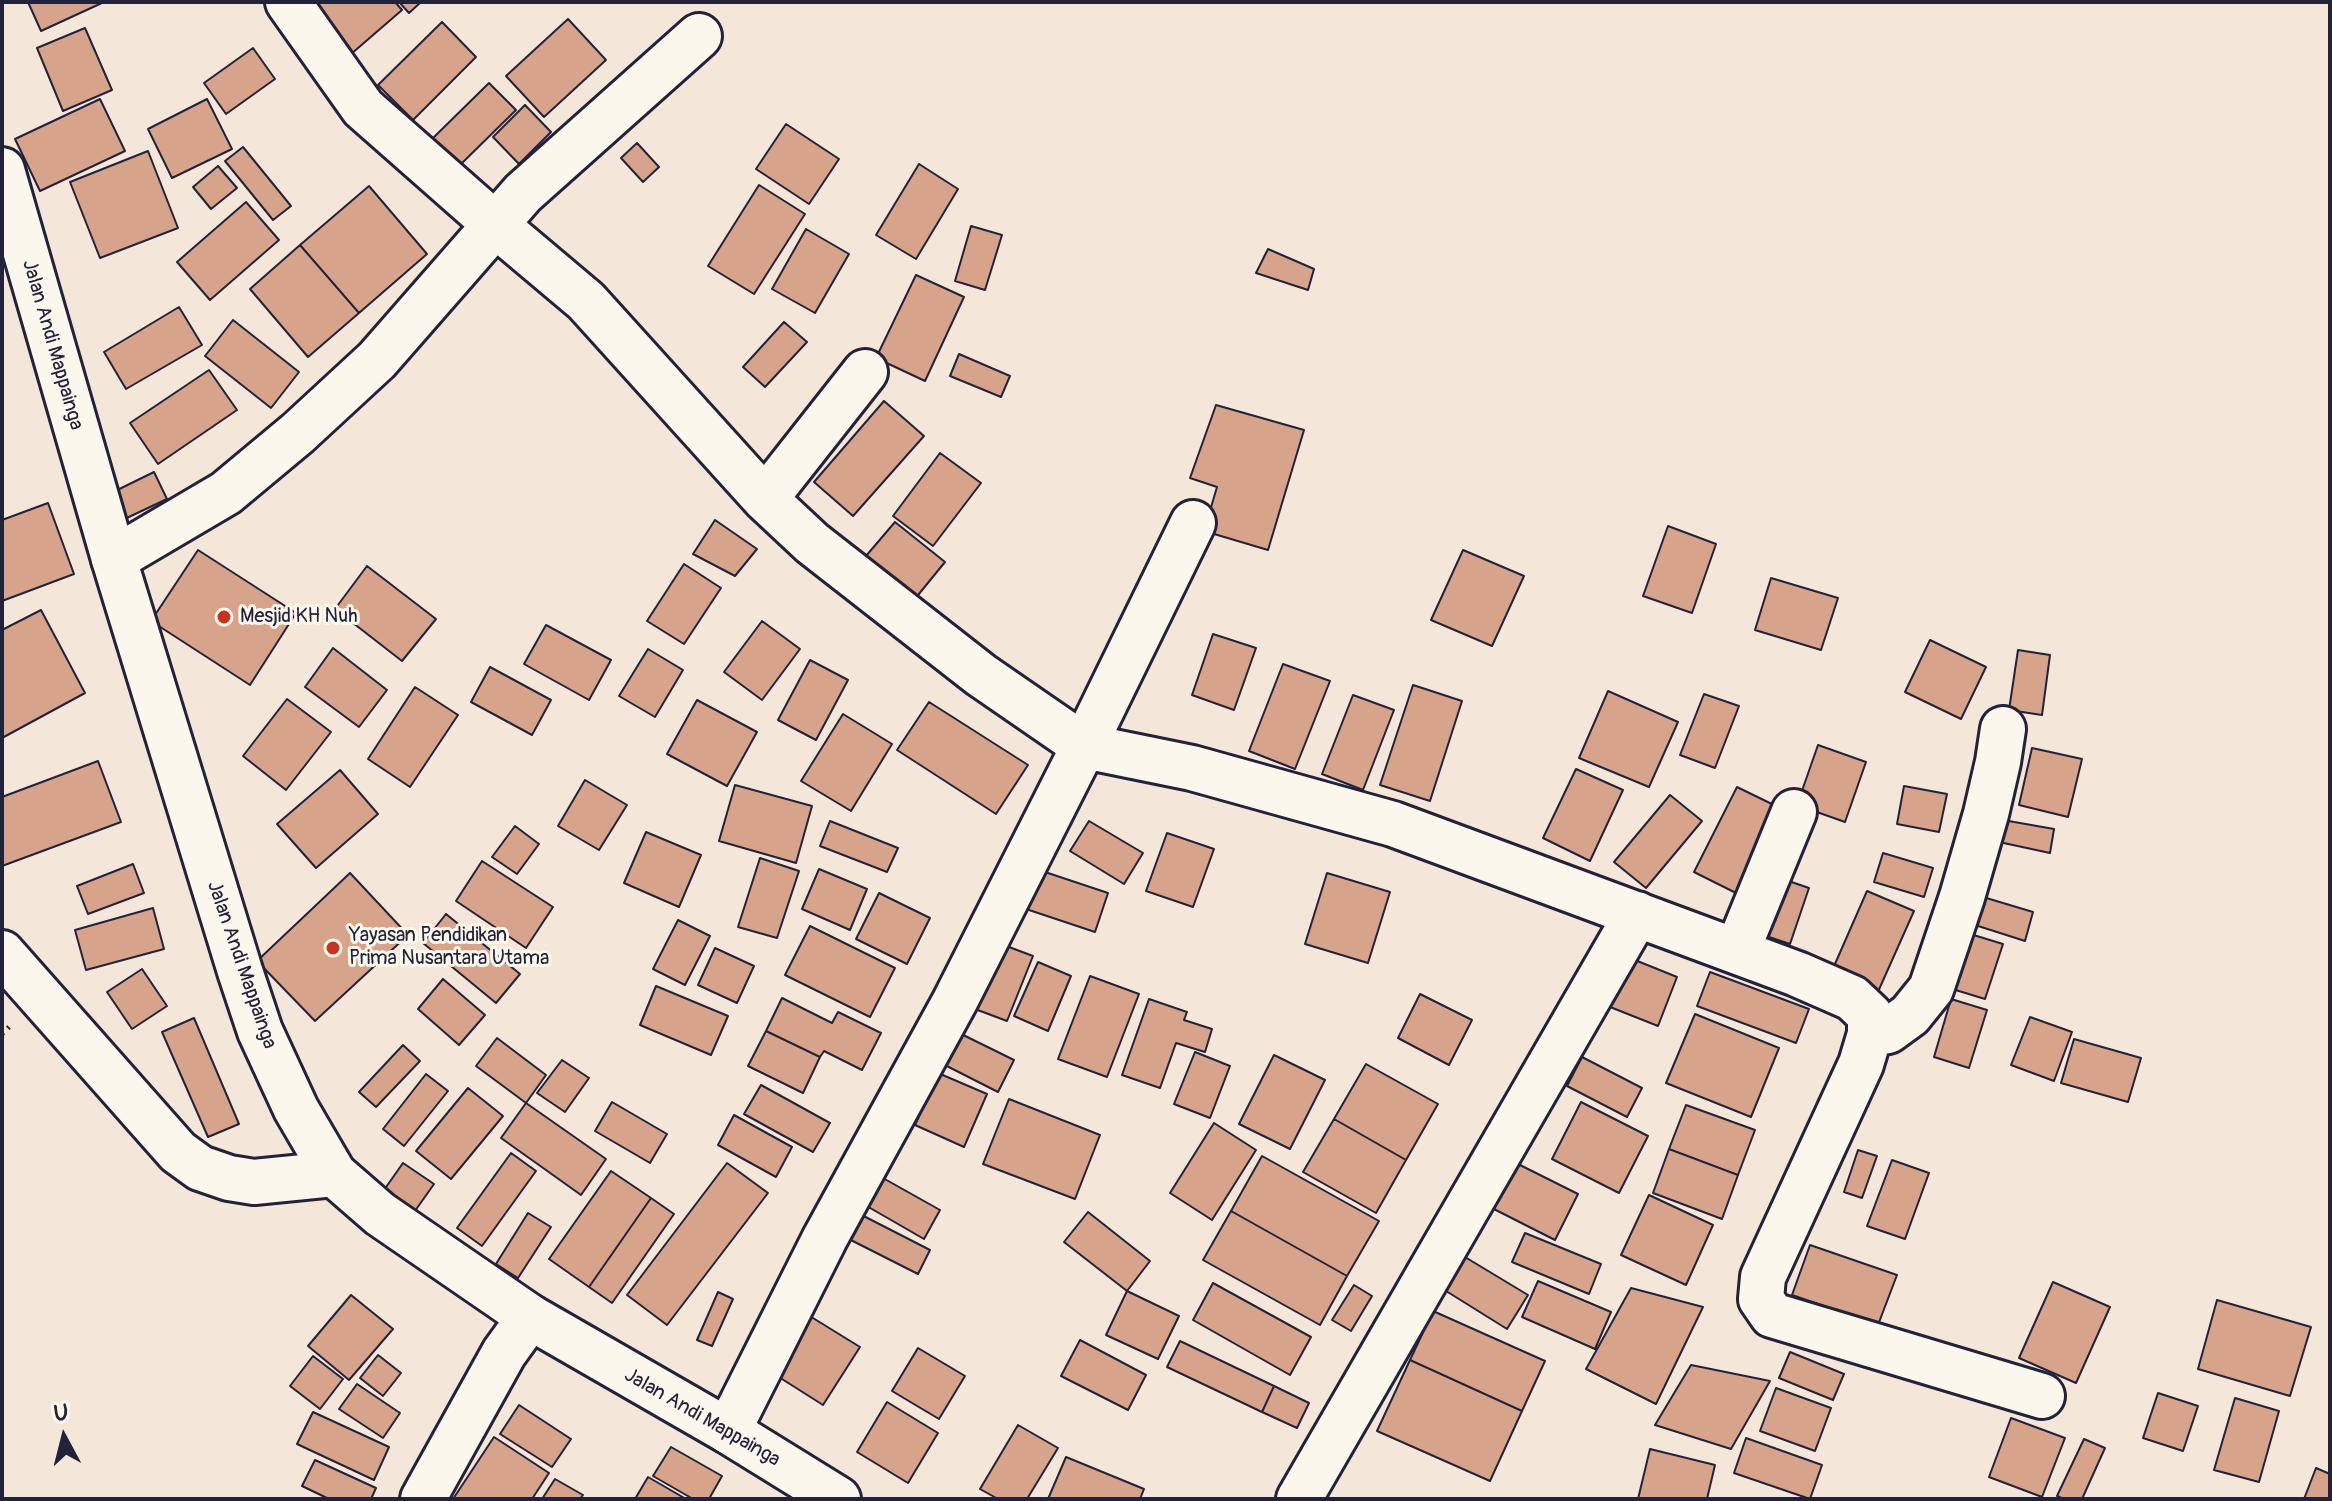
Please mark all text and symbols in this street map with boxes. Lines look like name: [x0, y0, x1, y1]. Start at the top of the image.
street label: Jalan Andi Mappainga: [16, 257, 88, 433]
place label: Mesjid KH Nuh: [240, 605, 358, 629]
marker: Mesjid KH Nuh: [215, 608, 233, 626]
street label: Jalan Andi Mappainga: [201, 878, 281, 1052]
place label: Yayasan Pendidikan Prima Nusantara Utama: [349, 924, 549, 971]
marker: Yayasan Pendidikan Prima Nusantara Utama: [324, 939, 342, 957]
street label: Jalan Andi Mappainga: [620, 1364, 784, 1472]
north arrow: [24, 1397, 104, 1477]
text: U: [52, 1398, 70, 1428]

